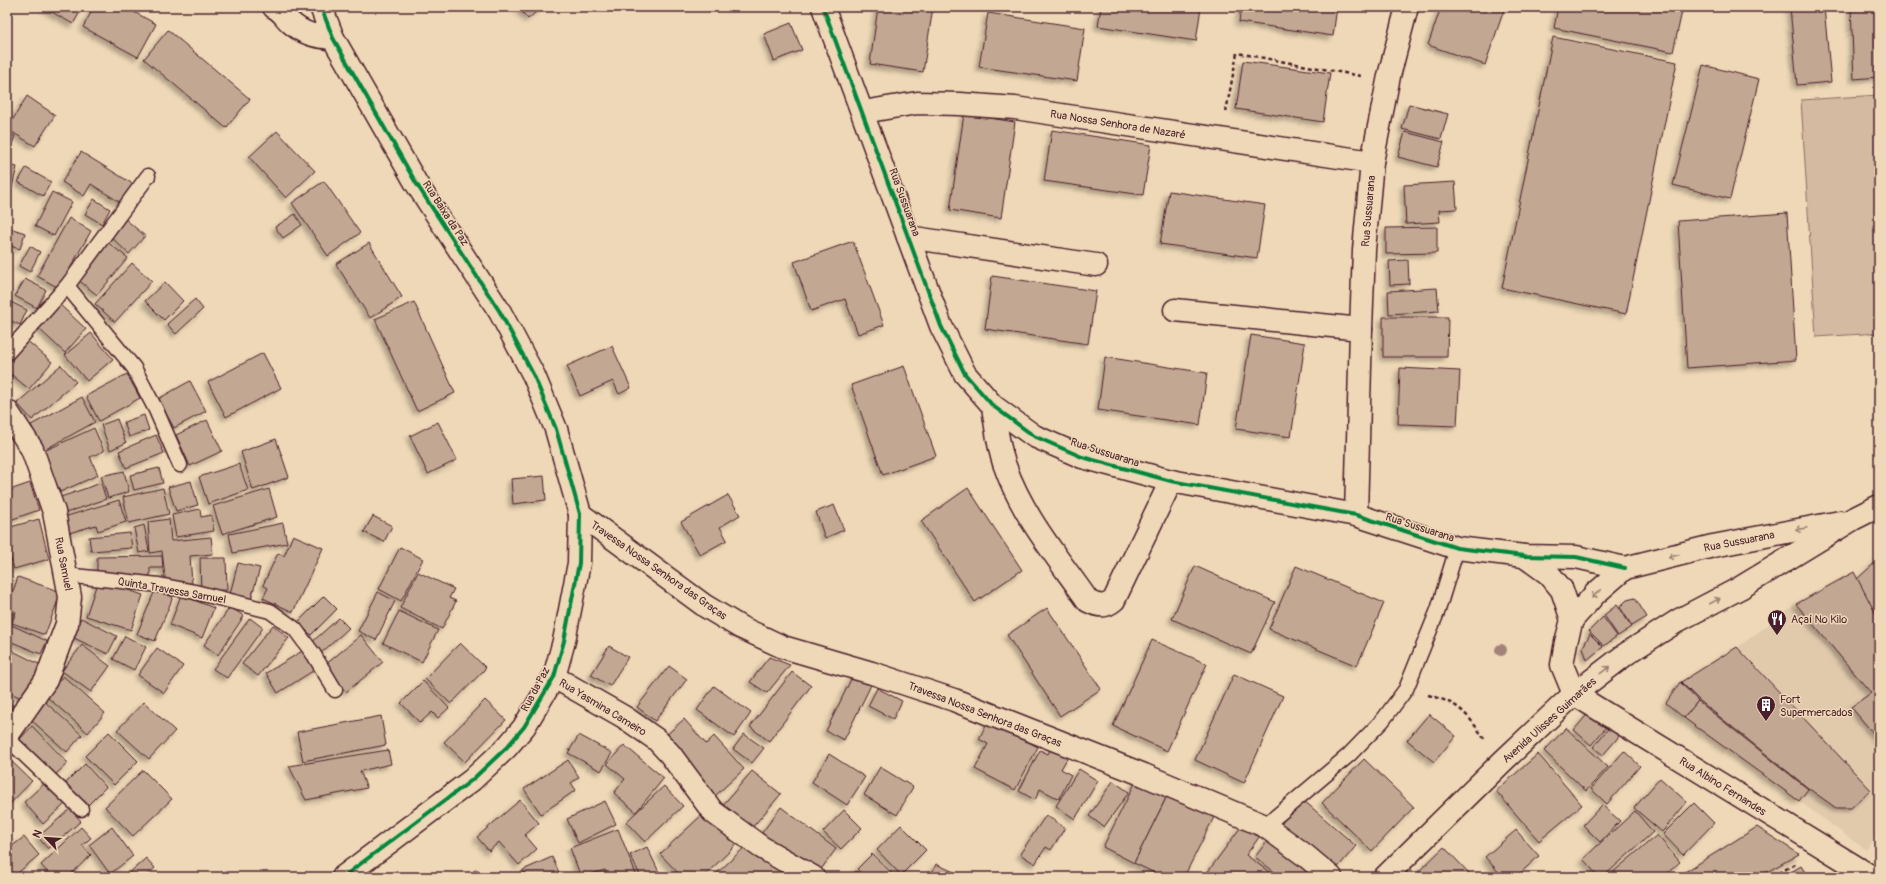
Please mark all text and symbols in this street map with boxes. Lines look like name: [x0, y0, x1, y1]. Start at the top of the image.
street label: Rua Nossa Senhora de Nazaré: [1049, 107, 1187, 142]
street label: Rua Sussuarana: [886, 166, 923, 238]
street label: Rua Sussuarana: [1359, 175, 1378, 247]
street label: Rua Baixa da Paz: [420, 178, 472, 249]
street label: Rua Sussuarana: [1069, 435, 1141, 470]
street label: Rua Sussuarana: [1384, 510, 1456, 545]
street label: Travessa Nossa Senhora das Graças: [588, 518, 729, 623]
one-way arrow: [1795, 525, 1808, 533]
street label: Rua Sussuarana: [1703, 528, 1776, 555]
street label: Rua Samuel: [52, 536, 75, 592]
one-way arrow: [1668, 552, 1681, 560]
street label: Quinta Travessa Samuel: [117, 575, 227, 606]
one-way arrow: [1591, 589, 1601, 599]
one-way arrow: [1709, 597, 1721, 604]
restaurant icon: Açaí No Kilo: [1766, 608, 1788, 636]
place label: Açaí No Kilo: [1791, 613, 1847, 626]
street label: Rua da Paz: [518, 664, 553, 714]
one-way arrow: [1600, 666, 1611, 675]
street label: Avenida Ulisses Guimarães: [1500, 675, 1599, 766]
street label: Rua Yasmina Cameiro: [557, 676, 649, 739]
street label: Travessa Nossa Senhora das Graças: [906, 679, 1064, 750]
place label: Fort Supermercados: [1780, 693, 1852, 719]
building icon: Fort Supermercados: [1755, 694, 1777, 722]
street label: Rua Albino Fernandes: [1677, 754, 1769, 818]
north arrow: [26, 818, 66, 858]
text: N: [30, 827, 45, 840]

